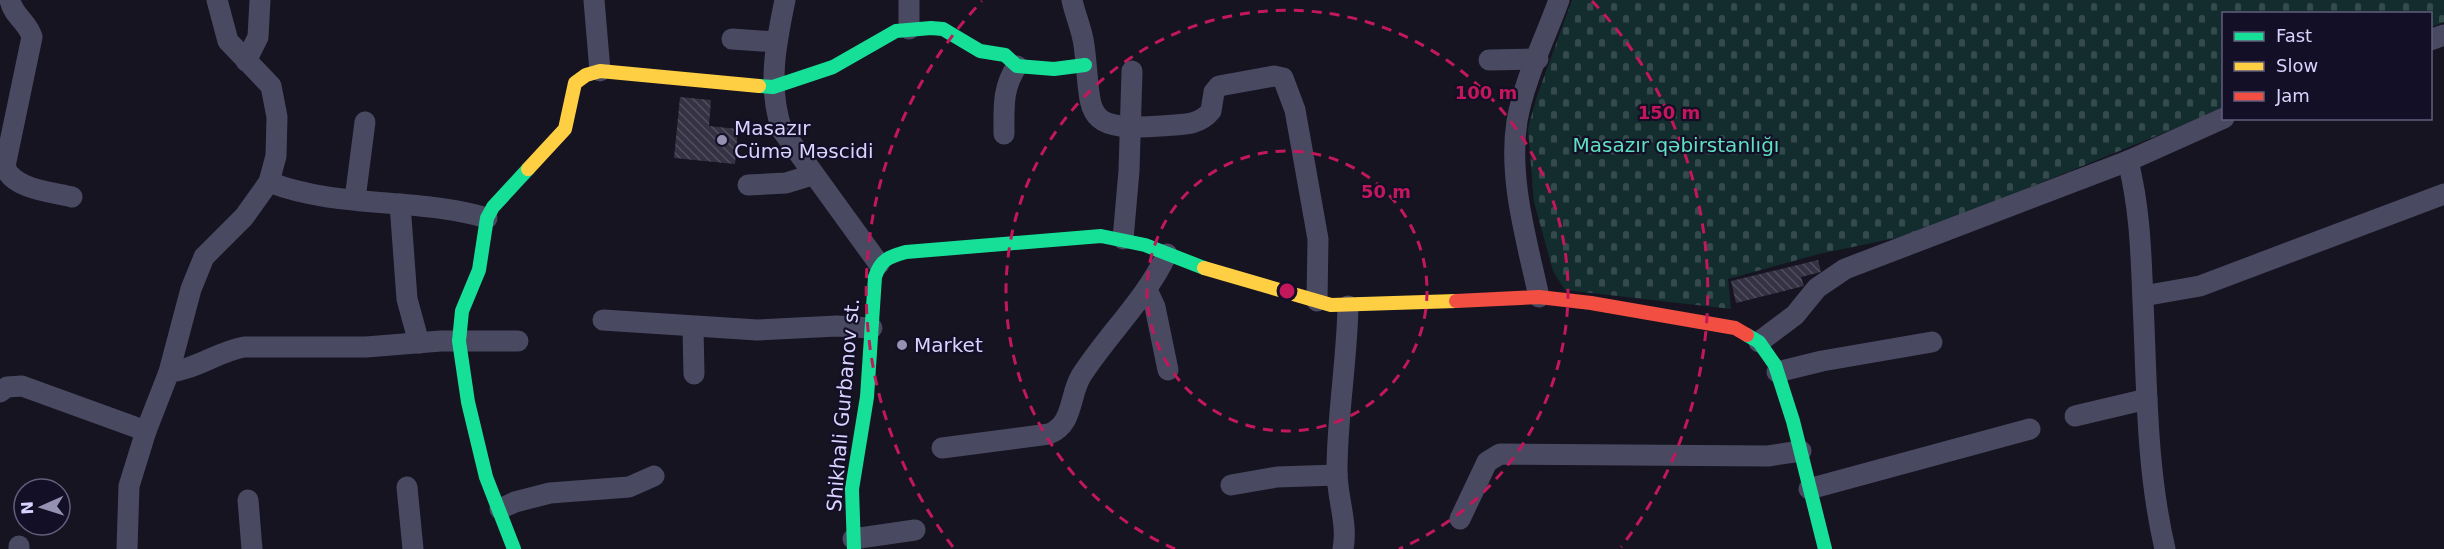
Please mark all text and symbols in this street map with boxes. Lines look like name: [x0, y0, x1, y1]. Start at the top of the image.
legend: [2222, 12, 2432, 120]
text: Fast: [2276, 25, 2312, 46]
text: Slow: [2276, 55, 2318, 76]
text: 100 m: [1455, 82, 1517, 103]
text: Jam: [2275, 85, 2310, 106]
text: 150 m: [1638, 102, 1700, 123]
place label: Masazır Cümə Məscidi: [734, 116, 874, 163]
marker: Masazır Cümə Məscidi: [715, 133, 729, 147]
park label: Masazır qəbirstanlığı: [1573, 133, 1779, 157]
text: 50 m: [1361, 181, 1411, 202]
centre of rings: [1277, 281, 1297, 301]
street label: Shikhali Gurbanov st.: [822, 297, 864, 513]
place label: Market: [914, 333, 983, 357]
marker: Market: [895, 338, 909, 352]
north arrow: [12, 477, 72, 537]
text: N: [18, 501, 37, 515]

